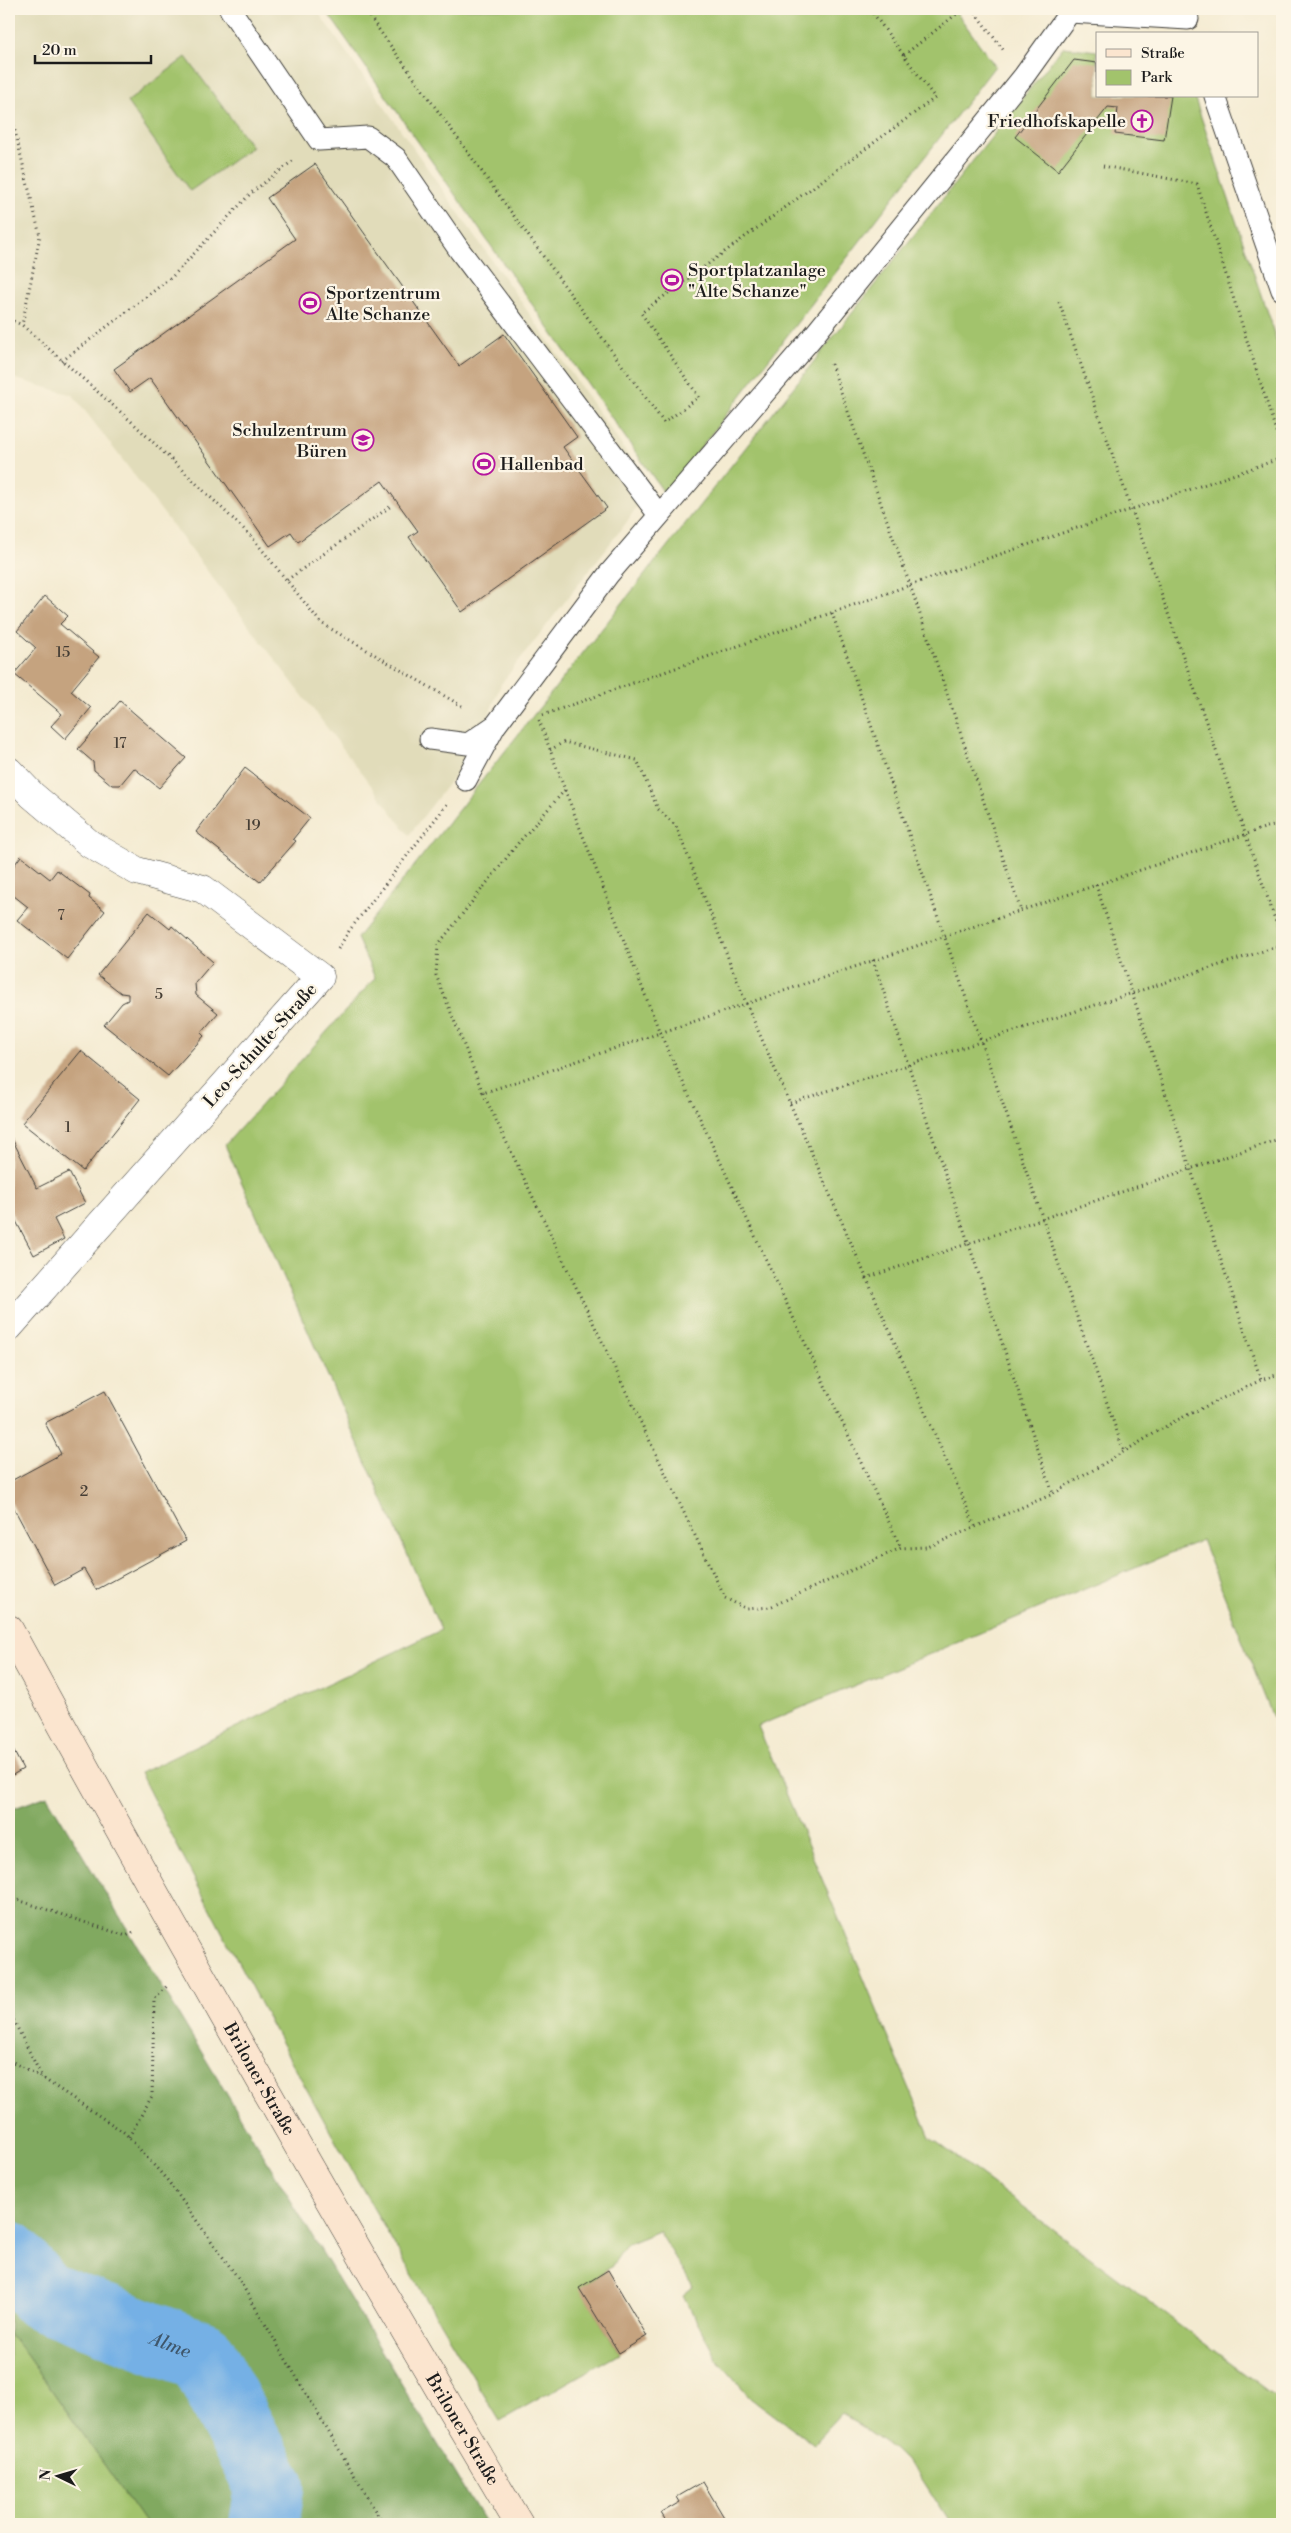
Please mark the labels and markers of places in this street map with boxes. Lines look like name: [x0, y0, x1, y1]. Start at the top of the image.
church icon: Friedhofskapelle: [1130, 109, 1154, 133]
place label: Friedhofskapelle: [988, 110, 1126, 133]
place label: Sportplatzanlage "Alte Schanze": [688, 259, 826, 303]
sports icon: Sportplatzanlage "Alte Schanze": [660, 268, 684, 292]
place label: Sportzentrum Alte Schanze: [325, 282, 441, 326]
sports icon: Sportzentrum Alte Schanze: [298, 291, 322, 315]
place label: Schulzentrum Büren: [232, 419, 347, 463]
school or university icon: Schulzentrum Büren: [351, 428, 375, 452]
sports icon: Hallenbad: [472, 452, 496, 476]
place label: Hallenbad: [500, 453, 584, 476]

